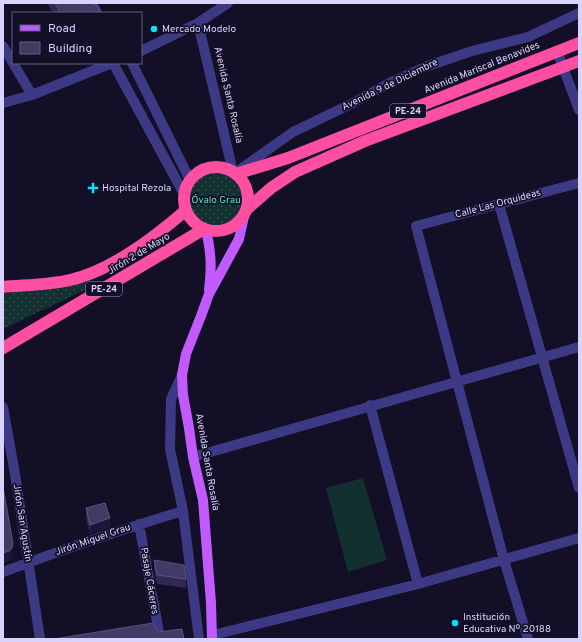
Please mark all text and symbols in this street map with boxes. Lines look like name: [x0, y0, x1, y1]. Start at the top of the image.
legend: [12, 12, 142, 64]
text: Road: [48, 21, 76, 37]
place label: Mercado Modelo: [162, 23, 236, 36]
marker: Mercado Modelo: [149, 24, 159, 34]
street label: Avenida Mariscal Benavides: [422, 39, 542, 97]
text: Building: [48, 41, 92, 57]
street label: Avenida Santa Rosalía: [211, 46, 245, 144]
street label: Avenida 9 de Diciembre: [340, 56, 440, 114]
road number: PE-24: [390, 104, 426, 118]
marker: Hospital Rezola: [87, 182, 99, 194]
place label: Hospital Rezola: [102, 182, 171, 195]
street label: Calle Las Orquideas: [454, 186, 543, 222]
park label: Óvalo Grau: [191, 194, 241, 207]
street label: Jirón 2 de Mayo: [105, 230, 173, 278]
road number: PE-24: [86, 282, 122, 296]
street label: Avenida Santa Rosalía: [192, 412, 222, 512]
street label: Jirón San Agustín: [9, 483, 35, 563]
street label: Jirón Miguel Grau: [54, 521, 132, 559]
street label: Pasaje Cáceres: [137, 547, 161, 616]
place label: Institución Educativa Nº 20188: [463, 611, 551, 636]
marker: Institución Educativa Nº 20188: [450, 618, 460, 628]

